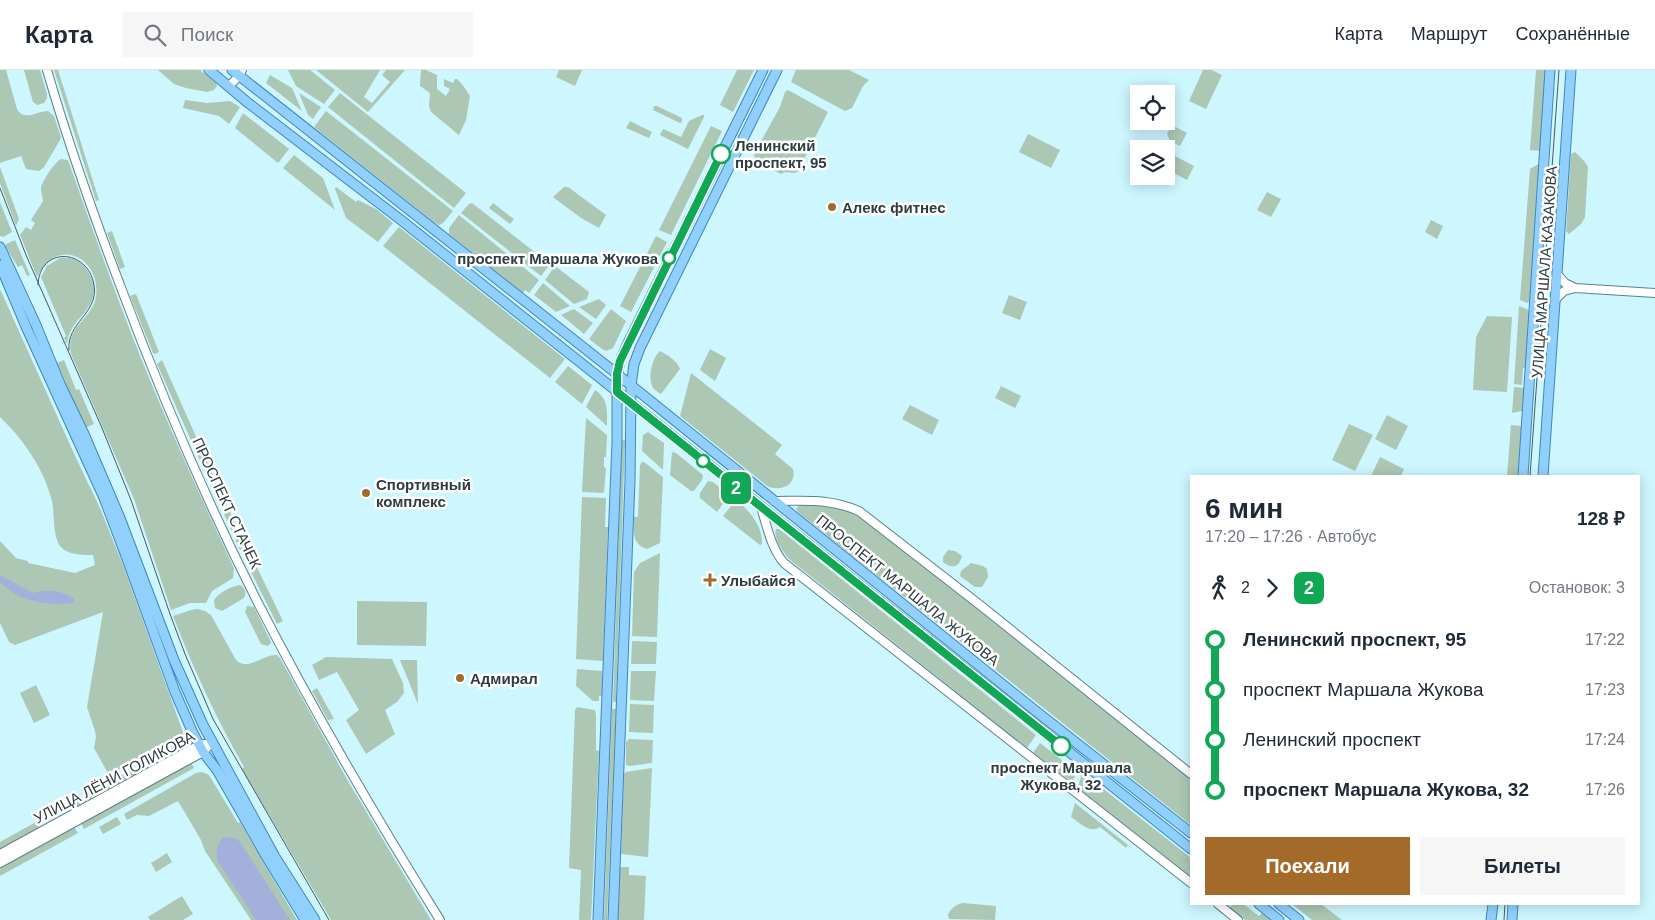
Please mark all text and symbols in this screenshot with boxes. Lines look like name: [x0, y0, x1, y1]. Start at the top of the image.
search box: [123, 12, 473, 57]
text: Карта: [25, 21, 93, 48]
icon: search: [141, 21, 169, 49]
text: Поиск: [181, 24, 233, 45]
text: Карта: [1335, 24, 1383, 44]
text: Маршрут: [1411, 24, 1487, 44]
text: Сохранённые: [1515, 24, 1630, 44]
map controls: [1130, 85, 1175, 185]
button: locate: [1130, 85, 1175, 130]
place label: Ленинский проспект, 95: [735, 137, 827, 171]
button: layers: [1130, 140, 1175, 185]
marker: Ленинский проспект, 95: [711, 144, 731, 164]
street label: УЛИЦА МАРШАЛА КАЗАКОВА: [1528, 165, 1560, 379]
place label: Алекс фитнес: [842, 199, 946, 216]
marker: Алекс фитнес: [826, 201, 838, 213]
place label: проспект Маршала Жукова: [457, 250, 659, 267]
marker: проспект Маршала Жукова: [662, 251, 676, 265]
street label: ПРОСПЕКТ СТАЧЕК: [189, 435, 265, 571]
unlabelled marker: [696, 454, 710, 468]
line badge: 2: [720, 472, 752, 504]
place label: Спортивный комплекс: [376, 476, 471, 510]
text: 2: [731, 478, 741, 498]
marker: Спортивный комплекс: [360, 487, 372, 499]
text: 6 мин: [1205, 493, 1283, 524]
text: 128 ₽: [1577, 508, 1625, 529]
street label: ПРОСПЕКТ МАРШАЛА ЖУКОВА: [813, 511, 1003, 669]
text: 17:20 – 17:26 · Автобус: [1205, 528, 1377, 545]
place label: Улыбайся: [721, 572, 796, 589]
marker: Улыбайся: [703, 573, 717, 587]
icon: walk: [1205, 574, 1233, 602]
icon: forward: [1258, 574, 1286, 602]
text: 2: [1304, 578, 1314, 598]
text: 2: [1241, 579, 1250, 596]
text: Остановок: 3: [1529, 579, 1625, 596]
text: Ленинский проспект, 95: [1243, 629, 1466, 650]
text: 17:22: [1585, 631, 1625, 648]
place label: Адмирал: [470, 670, 538, 687]
marker: Адмирал: [454, 672, 466, 684]
text: проспект Маршала Жукова: [1243, 679, 1484, 700]
text: 17:23: [1585, 681, 1625, 698]
street label: УЛИЦА ЛЁНИ ГОЛИКОВА: [31, 727, 197, 827]
text: Ленинский проспект: [1243, 729, 1421, 750]
text: 17:24: [1585, 731, 1625, 748]
marker: проспект Маршала Жукова, 32: [1051, 736, 1071, 756]
place label: проспект Маршала Жукова, 32: [991, 759, 1132, 793]
text: проспект Маршала Жукова, 32: [1243, 779, 1529, 800]
text: 17:26: [1585, 781, 1625, 798]
button: Поехали: [1205, 837, 1410, 895]
button: Билеты: [1420, 837, 1625, 895]

